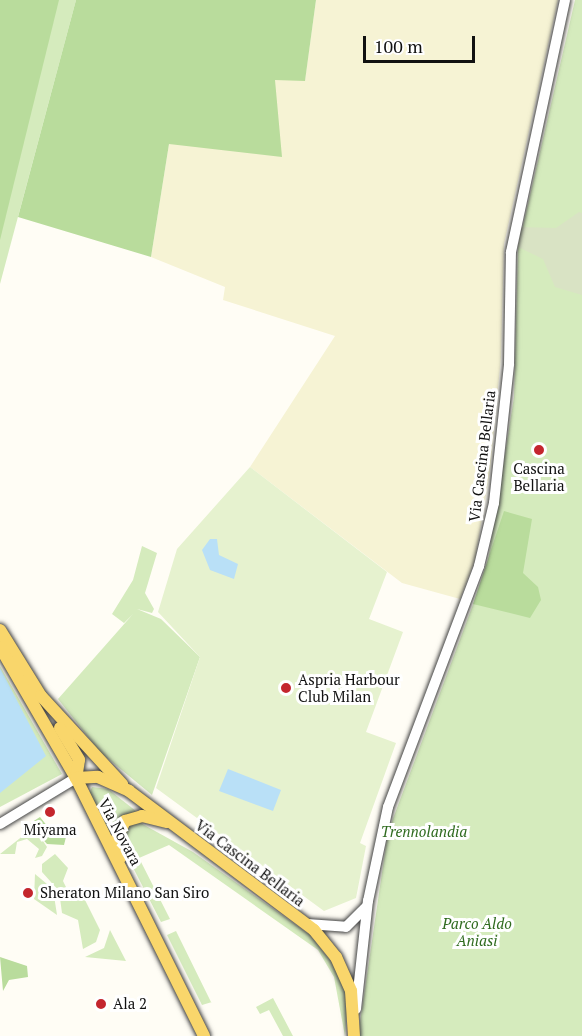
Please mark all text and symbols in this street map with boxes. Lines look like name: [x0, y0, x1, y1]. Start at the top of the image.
scale bar: [366, 24, 478, 62]
text: 100 m: [374, 34, 423, 58]
street label: Via Cascina Bellaria: [465, 389, 499, 523]
marker: Cascina Bellaria: [532, 443, 546, 457]
place label: Cascina Bellaria: [513, 459, 565, 494]
place label: Aspria Harbour Club Milan: [298, 670, 400, 705]
marker: Aspria Harbour Club Milan: [279, 681, 293, 695]
street label: Via Novara: [95, 795, 145, 869]
marker: Miyama: [43, 805, 57, 819]
street label: Via Cascina Bellaria: [192, 816, 308, 910]
place label: Miyama: [23, 821, 77, 839]
park label: Trennolandia: [381, 823, 467, 841]
place label: Sheraton Milano San Siro: [40, 884, 209, 902]
marker: Sheraton Milano San Siro: [21, 886, 35, 900]
park label: Parco Aldo Aniasi: [442, 914, 512, 949]
place label: Ala 2: [113, 995, 147, 1013]
marker: Ala 2: [94, 997, 108, 1011]

